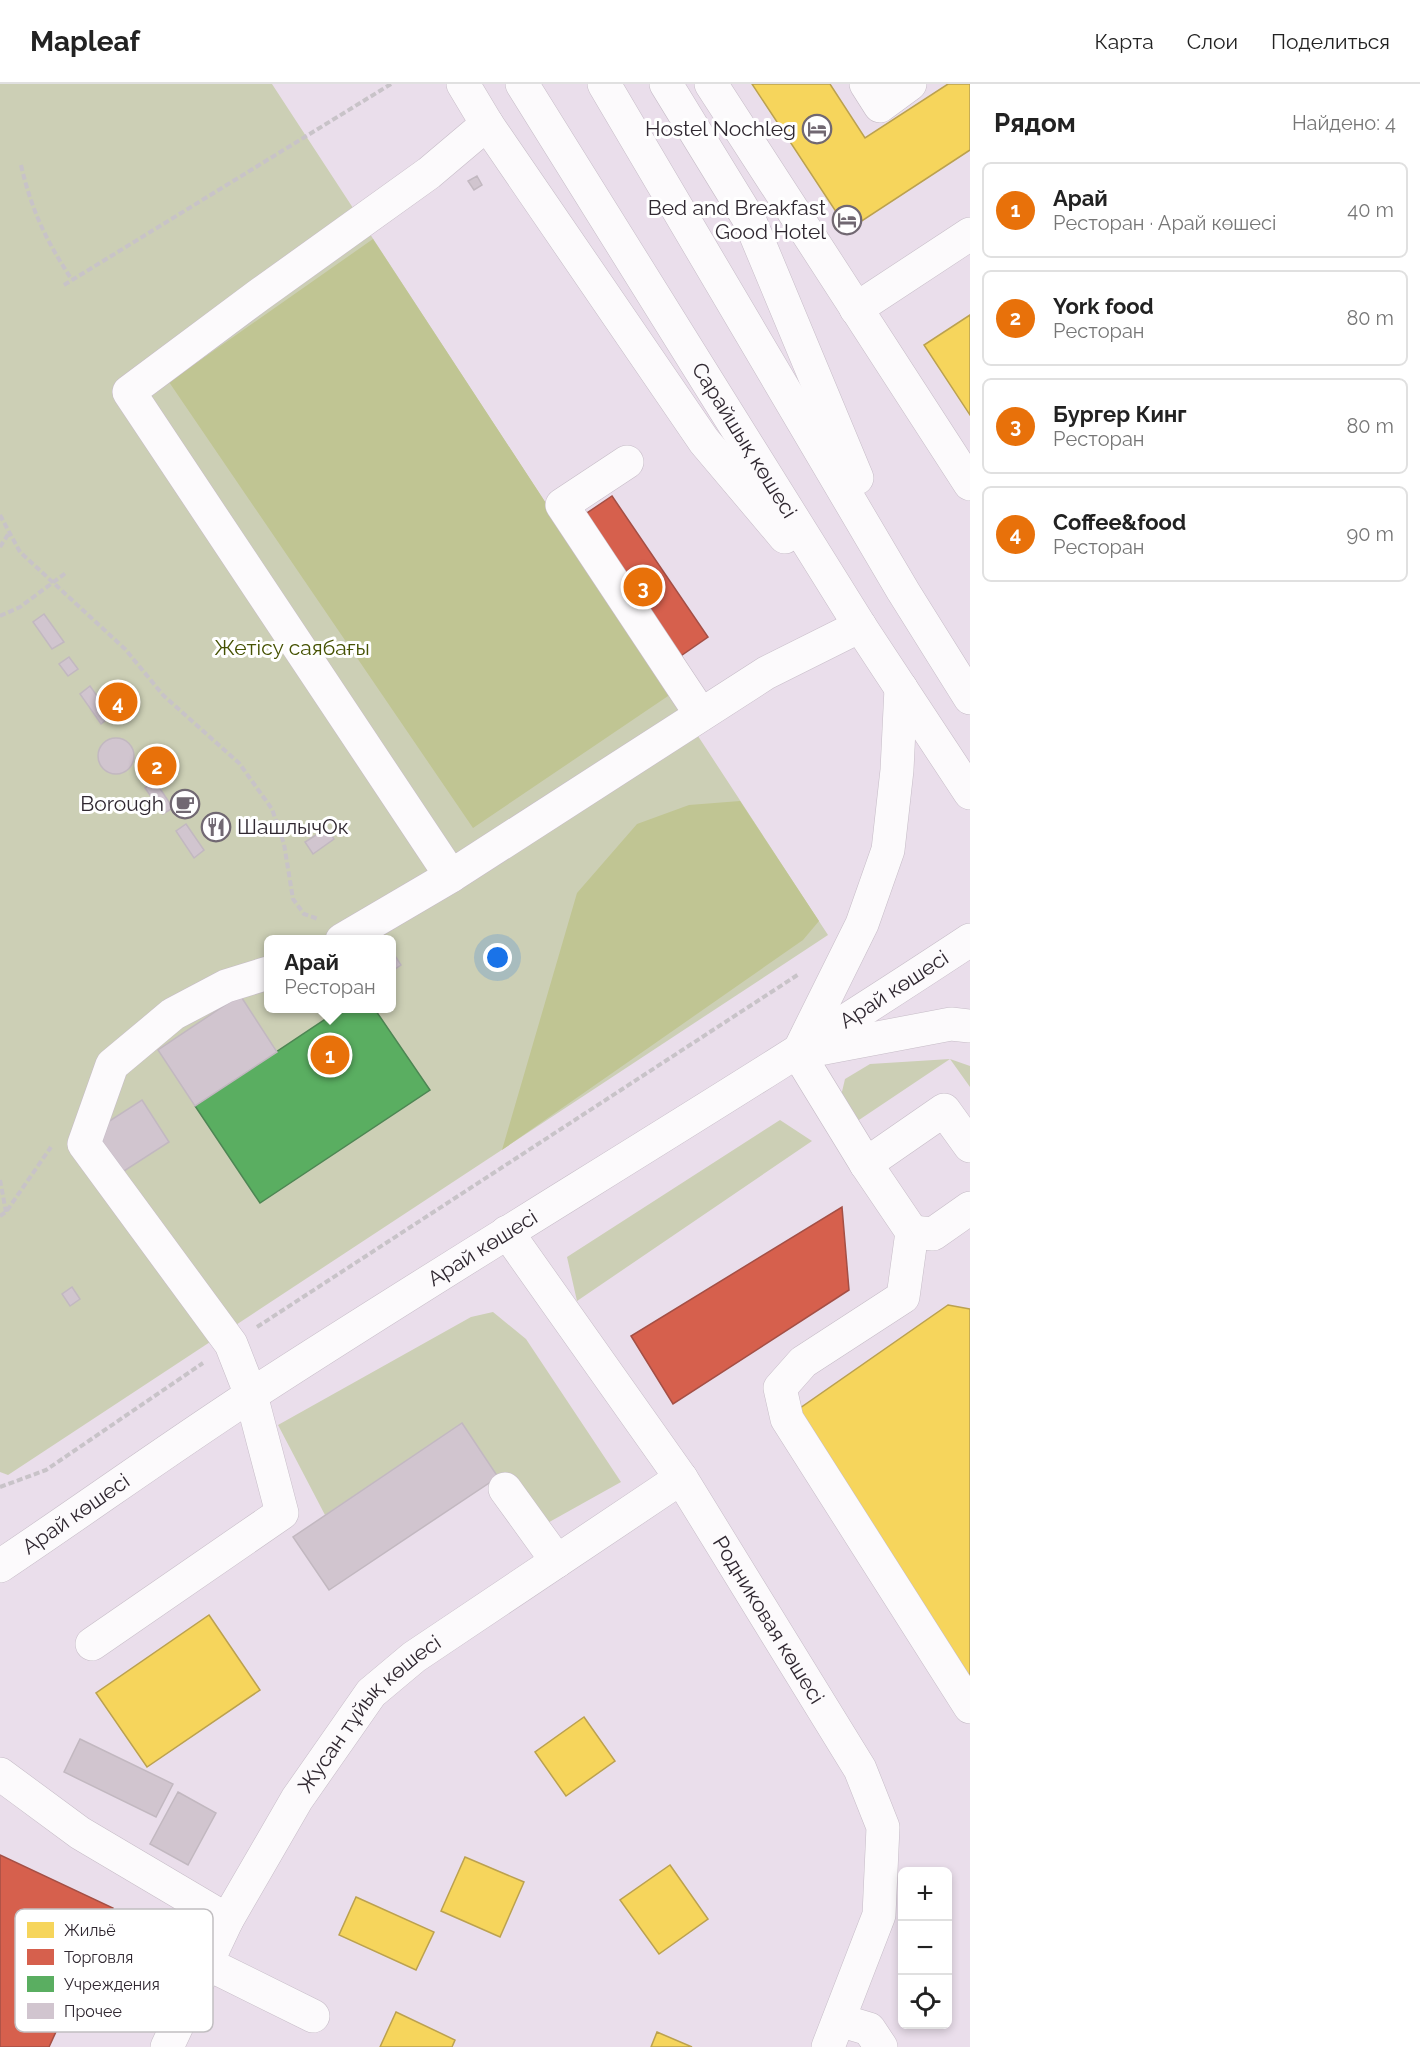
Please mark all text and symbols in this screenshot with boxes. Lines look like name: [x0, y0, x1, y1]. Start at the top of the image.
text: Mapleaf: [30, 25, 140, 58]
text: Карта: [1095, 29, 1154, 54]
text: Слои: [1187, 29, 1238, 54]
text: Поделиться: [1271, 29, 1390, 54]
text: Рядом: [994, 108, 1076, 138]
text: Найдено: 4: [1292, 111, 1396, 135]
hotel icon: Hostel Nochleg: [801, 113, 833, 145]
place label: Hostel Nochleg: [645, 116, 796, 141]
text: Арай: [1053, 185, 1108, 211]
place label: Bed and Breakfast Good Hotel: [648, 195, 826, 244]
text: 1: [1011, 198, 1020, 222]
text: 40 m: [1347, 198, 1394, 222]
hotel icon: Bed and Breakfast Good Hotel: [831, 204, 863, 236]
text: Ресторан · Арай көшесі: [1053, 211, 1276, 235]
text: York food: [1053, 293, 1154, 319]
text: 2: [1010, 306, 1021, 330]
text: 80 m: [1346, 306, 1394, 330]
text: Ресторан: [1053, 319, 1145, 343]
street label: Сарайшық көшесі: [687, 358, 802, 522]
text: Бургер Кинг: [1053, 401, 1187, 427]
text: 3: [1010, 414, 1021, 438]
text: 80 m: [1346, 414, 1394, 438]
text: Ресторан: [1053, 427, 1145, 451]
text: Coffee&food: [1053, 509, 1186, 535]
text: 4: [1010, 522, 1021, 546]
text: 90 m: [1347, 522, 1394, 546]
text: Ресторан: [1053, 535, 1145, 559]
pin: 3: [624, 564, 662, 610]
park label: Жетісу саябағы: [214, 635, 370, 660]
pin: 4: [98, 680, 138, 724]
pin: 2: [138, 744, 176, 788]
cafe icon: Borough: [169, 788, 201, 820]
place label: Borough: [80, 791, 164, 816]
restaurant icon: ШашлычОк: [200, 811, 232, 843]
place label: ШашлычОк: [237, 814, 349, 839]
popup: [264, 935, 396, 1013]
your location: [483, 943, 512, 972]
street label: Арай көшесі: [835, 945, 953, 1033]
text: Арай: [284, 949, 339, 975]
text: Ресторан: [284, 975, 376, 999]
pin: 1: [310, 1032, 350, 1078]
street label: Арай көшесі: [423, 1204, 542, 1291]
street label: Арай көшесі: [17, 1468, 134, 1559]
street label: Родниковая көшесі: [708, 1531, 830, 1708]
street label: Жусан тұйық көшесі: [292, 1630, 445, 1797]
map controls: [898, 1867, 952, 2029]
button: +: [898, 1867, 952, 1921]
legend: [15, 1909, 213, 2032]
text: Жильё: [64, 1921, 116, 1940]
button: −: [898, 1921, 952, 1975]
text: Торговля: [64, 1948, 133, 1967]
text: Учреждения: [64, 1975, 160, 1994]
button: locate: [898, 1975, 952, 2029]
text: Прочее: [64, 2002, 122, 2021]

